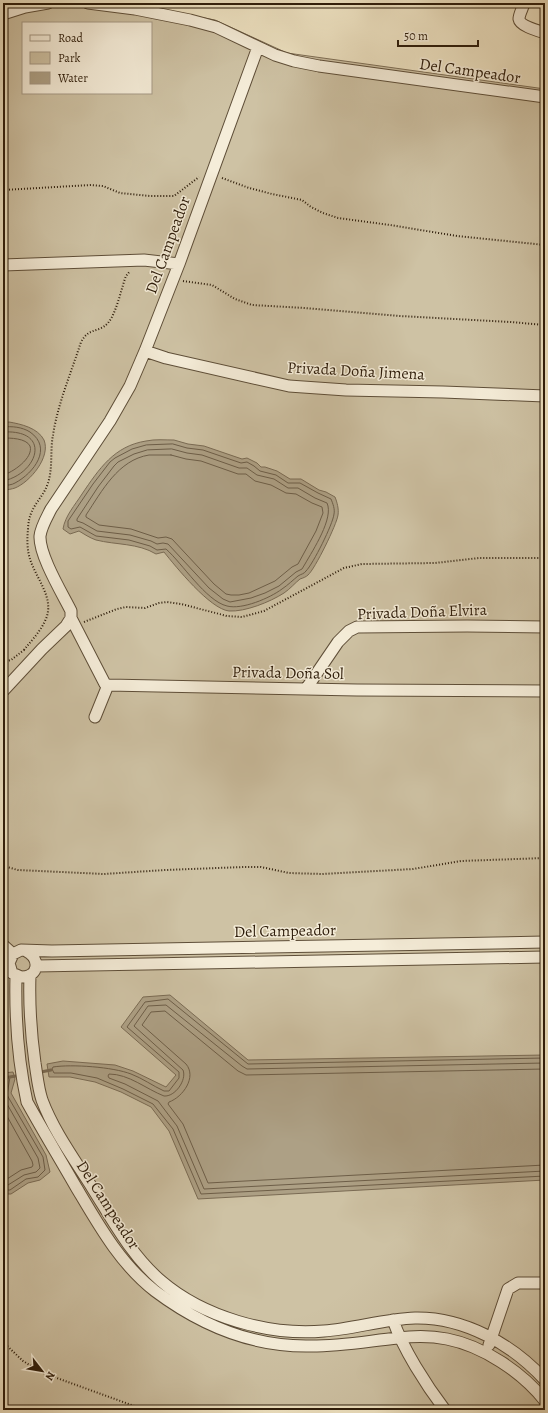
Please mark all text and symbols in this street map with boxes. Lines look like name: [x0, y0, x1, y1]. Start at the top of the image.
legend: [22, 22, 152, 94]
scale bar: [398, 22, 478, 48]
text: 50 m: [404, 28, 428, 44]
text: Road: [58, 30, 84, 46]
text: Park: [58, 50, 81, 66]
street label: Del Campeador: [418, 53, 522, 89]
text: Water: [57, 70, 88, 86]
street label: Del Campeador: [140, 193, 196, 297]
street label: Privada Doña Jimena: [287, 356, 426, 386]
street label: Privada Doña Elvira: [357, 599, 488, 625]
street label: Privada Doña Sol: [232, 661, 344, 685]
street label: Del Campeador: [234, 919, 336, 943]
street label: Del Campeador: [71, 1156, 145, 1254]
north arrow: [22, 1351, 62, 1391]
text: N: [42, 1369, 59, 1383]

